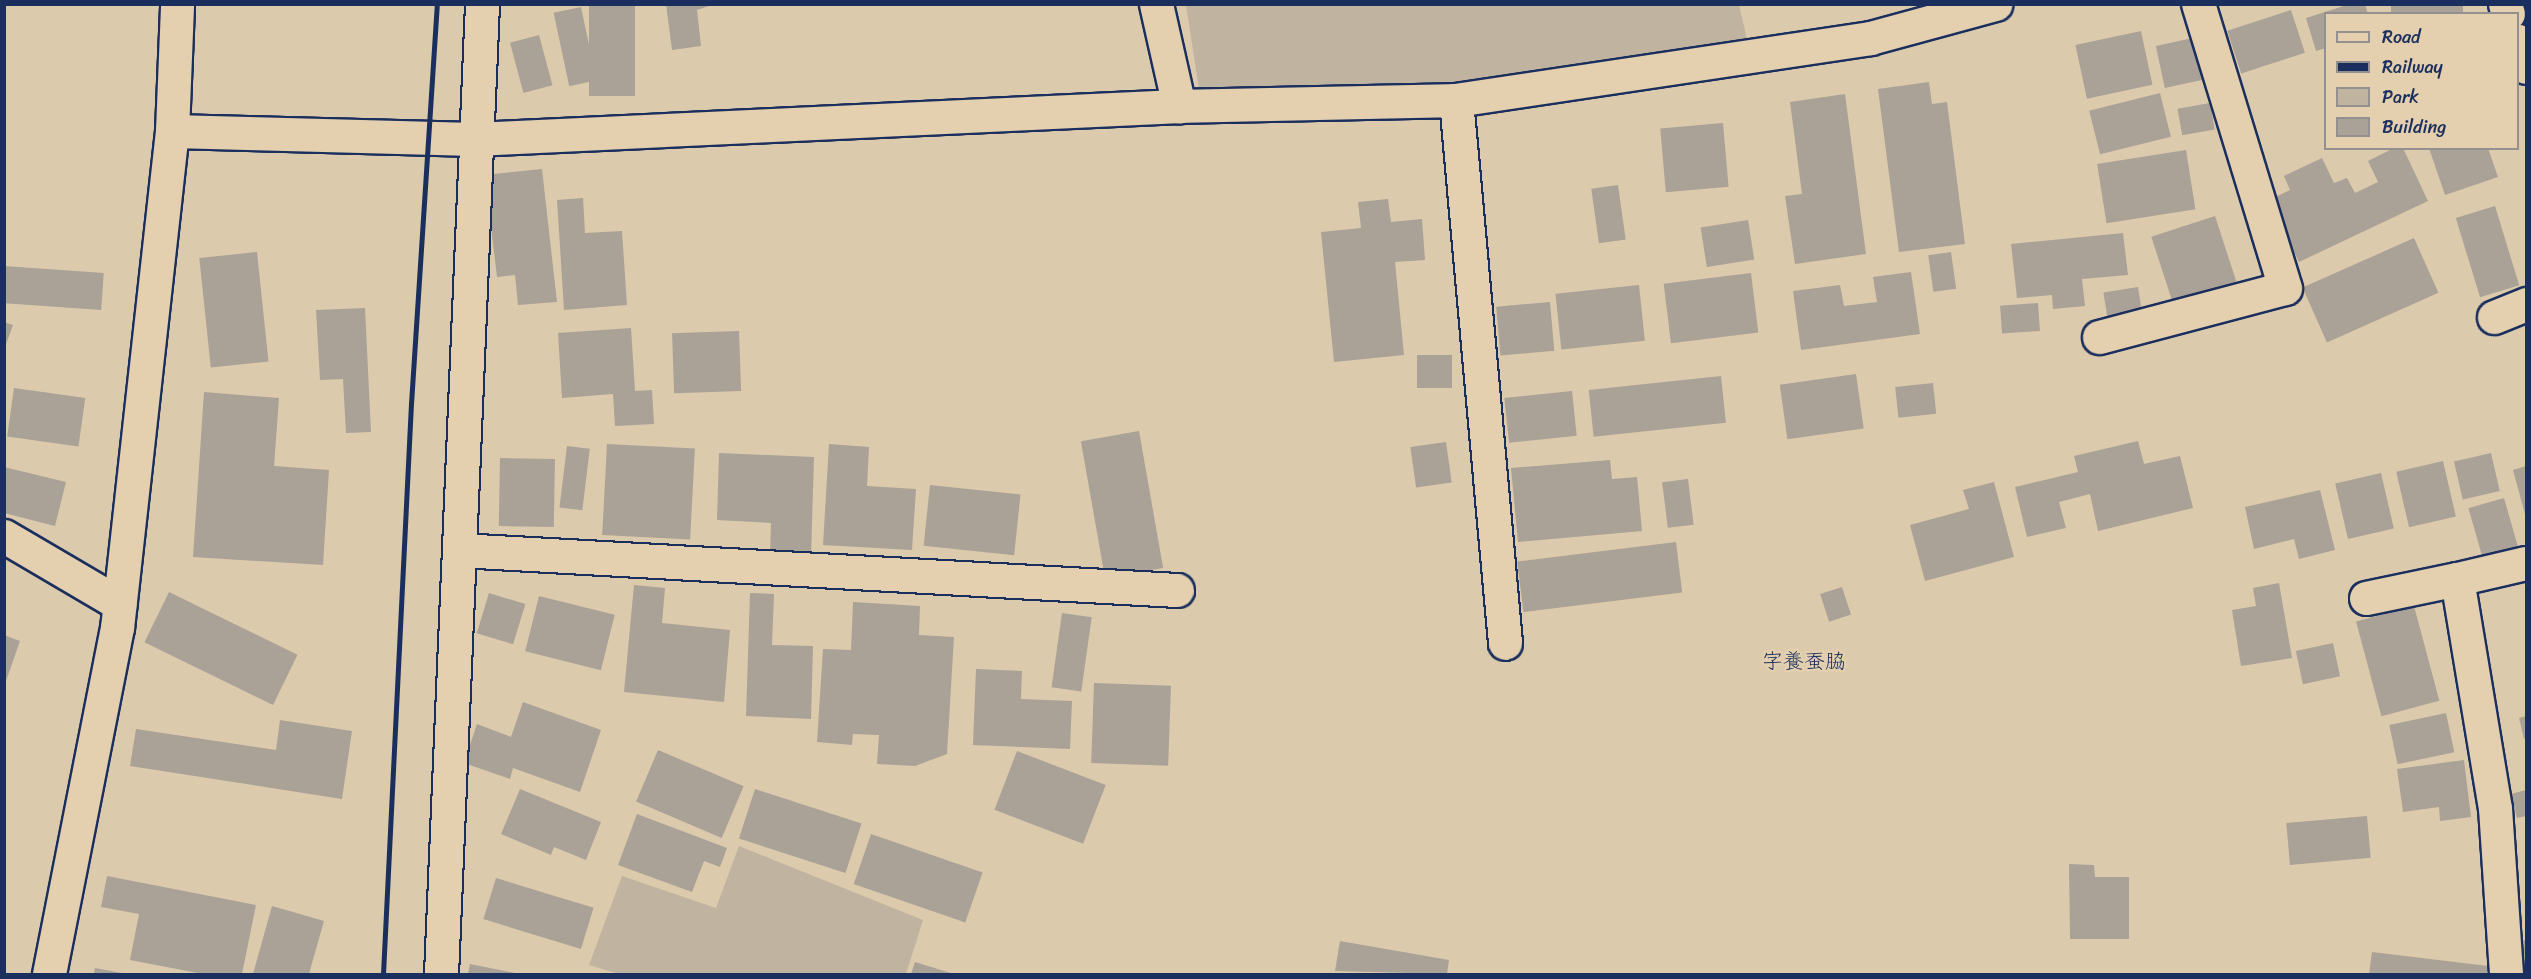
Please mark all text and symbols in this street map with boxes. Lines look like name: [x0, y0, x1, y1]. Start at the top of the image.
legend: [2324, 12, 2519, 150]
text: Road: [2382, 21, 2421, 53]
text: Railway: [2382, 51, 2443, 83]
text: Park: [2382, 81, 2419, 113]
text: Building: [2382, 111, 2446, 143]
district label: 字養蚕脇: [1762, 648, 1846, 674]

